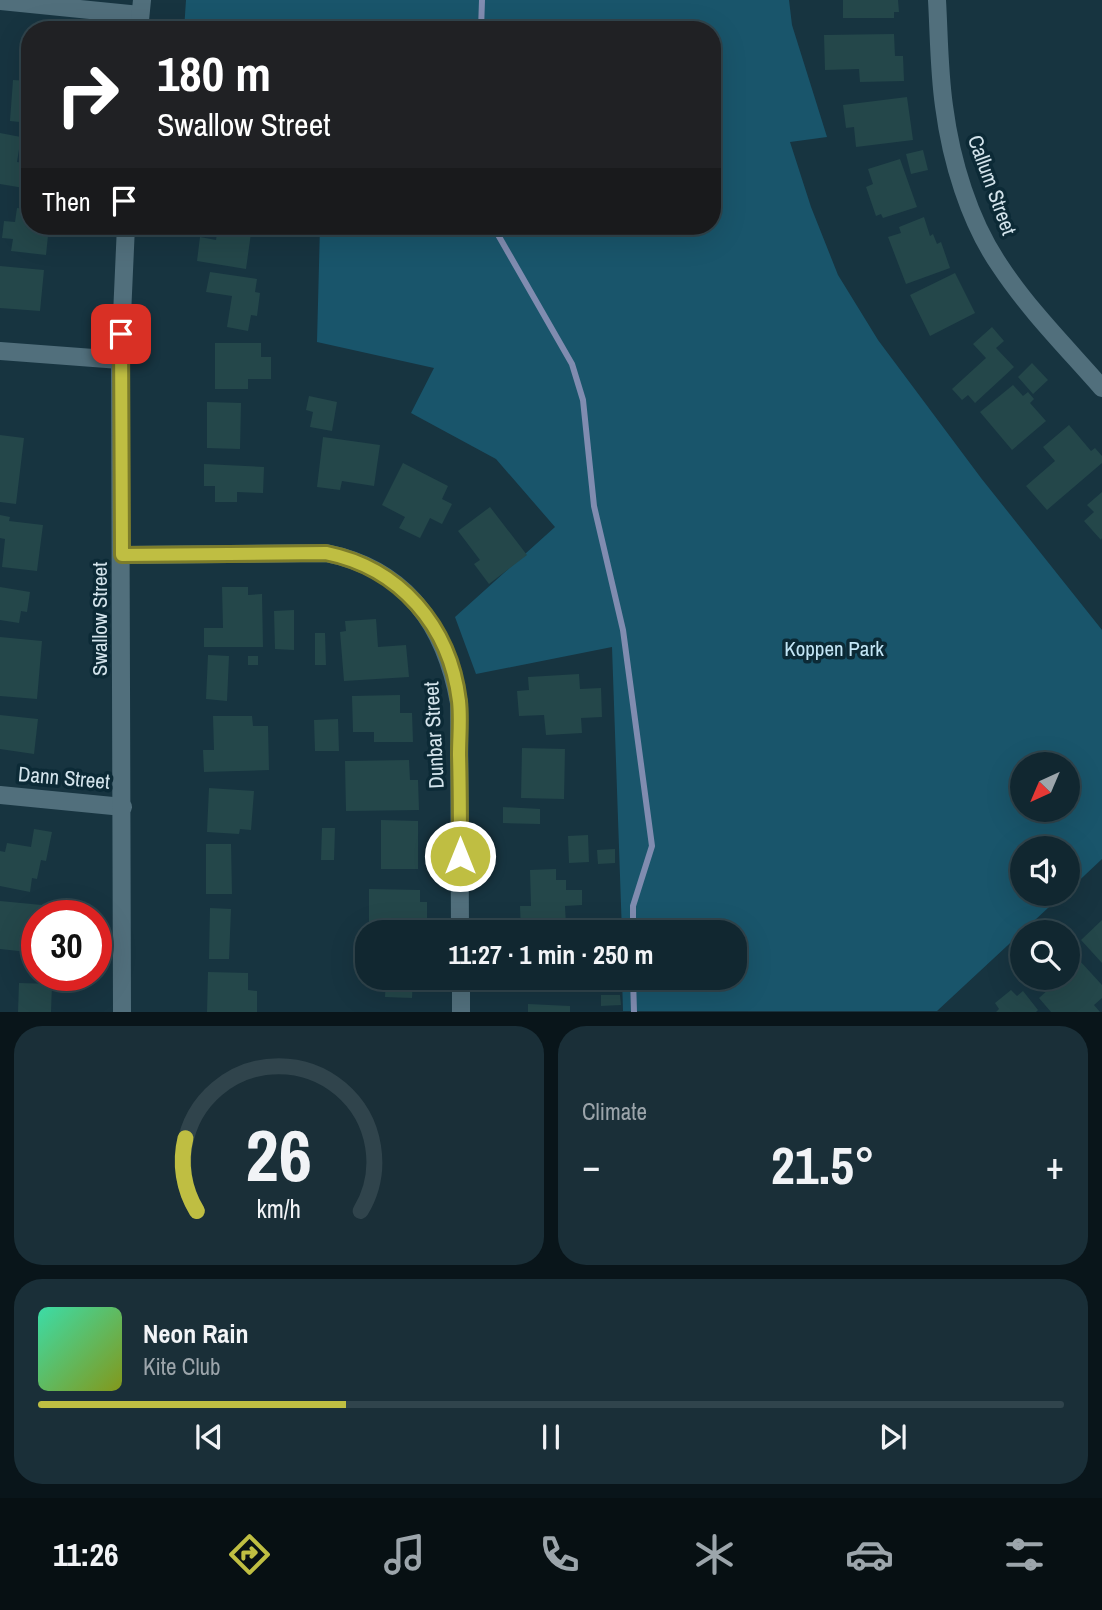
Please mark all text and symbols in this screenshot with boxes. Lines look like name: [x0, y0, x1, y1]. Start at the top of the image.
text: 180 m: [157, 40, 271, 106]
icon: right: [42, 49, 133, 140]
text: Swallow Street: [157, 103, 331, 146]
street label: Callum Street: [961, 131, 1024, 239]
icon: arrive: [105, 182, 143, 220]
text: Then: [42, 184, 91, 219]
pin: [91, 304, 151, 364]
icon: arrive: [102, 315, 140, 353]
street label: Swallow Street: [85, 562, 114, 676]
park label: Koppen Park: [784, 634, 884, 663]
street label: Dunbar Street: [416, 681, 451, 789]
north arrow: [1010, 752, 1080, 822]
map controls: [1010, 752, 1080, 990]
street label: Dann Street: [17, 759, 111, 796]
position arrow: [423, 819, 497, 893]
button: sound: [1010, 836, 1080, 906]
speed limit sign: 30: [21, 900, 112, 991]
button: search: [1010, 920, 1080, 990]
text: 11:27 · 1 min · 250 m: [448, 937, 654, 972]
text: Climate: [582, 1096, 647, 1127]
text: 26: [246, 1107, 312, 1205]
text: 21.5°: [771, 1130, 875, 1200]
text: −: [582, 1140, 600, 1191]
text: +: [1046, 1140, 1064, 1191]
text: km/h: [257, 1192, 301, 1226]
text: Neon Rain: [143, 1316, 248, 1351]
text: Kite Club: [143, 1351, 221, 1382]
icon: previous: [190, 1418, 228, 1456]
icon: pause: [532, 1418, 570, 1456]
icon: next: [874, 1418, 912, 1456]
icon: directions: [225, 1530, 274, 1579]
icon: music: [380, 1530, 429, 1579]
icon: phone: [535, 1530, 584, 1579]
icon: climate: [690, 1530, 739, 1579]
icon: car: [845, 1530, 894, 1579]
icon: filters: [1000, 1530, 1049, 1579]
text: 11:26: [53, 1533, 119, 1576]

